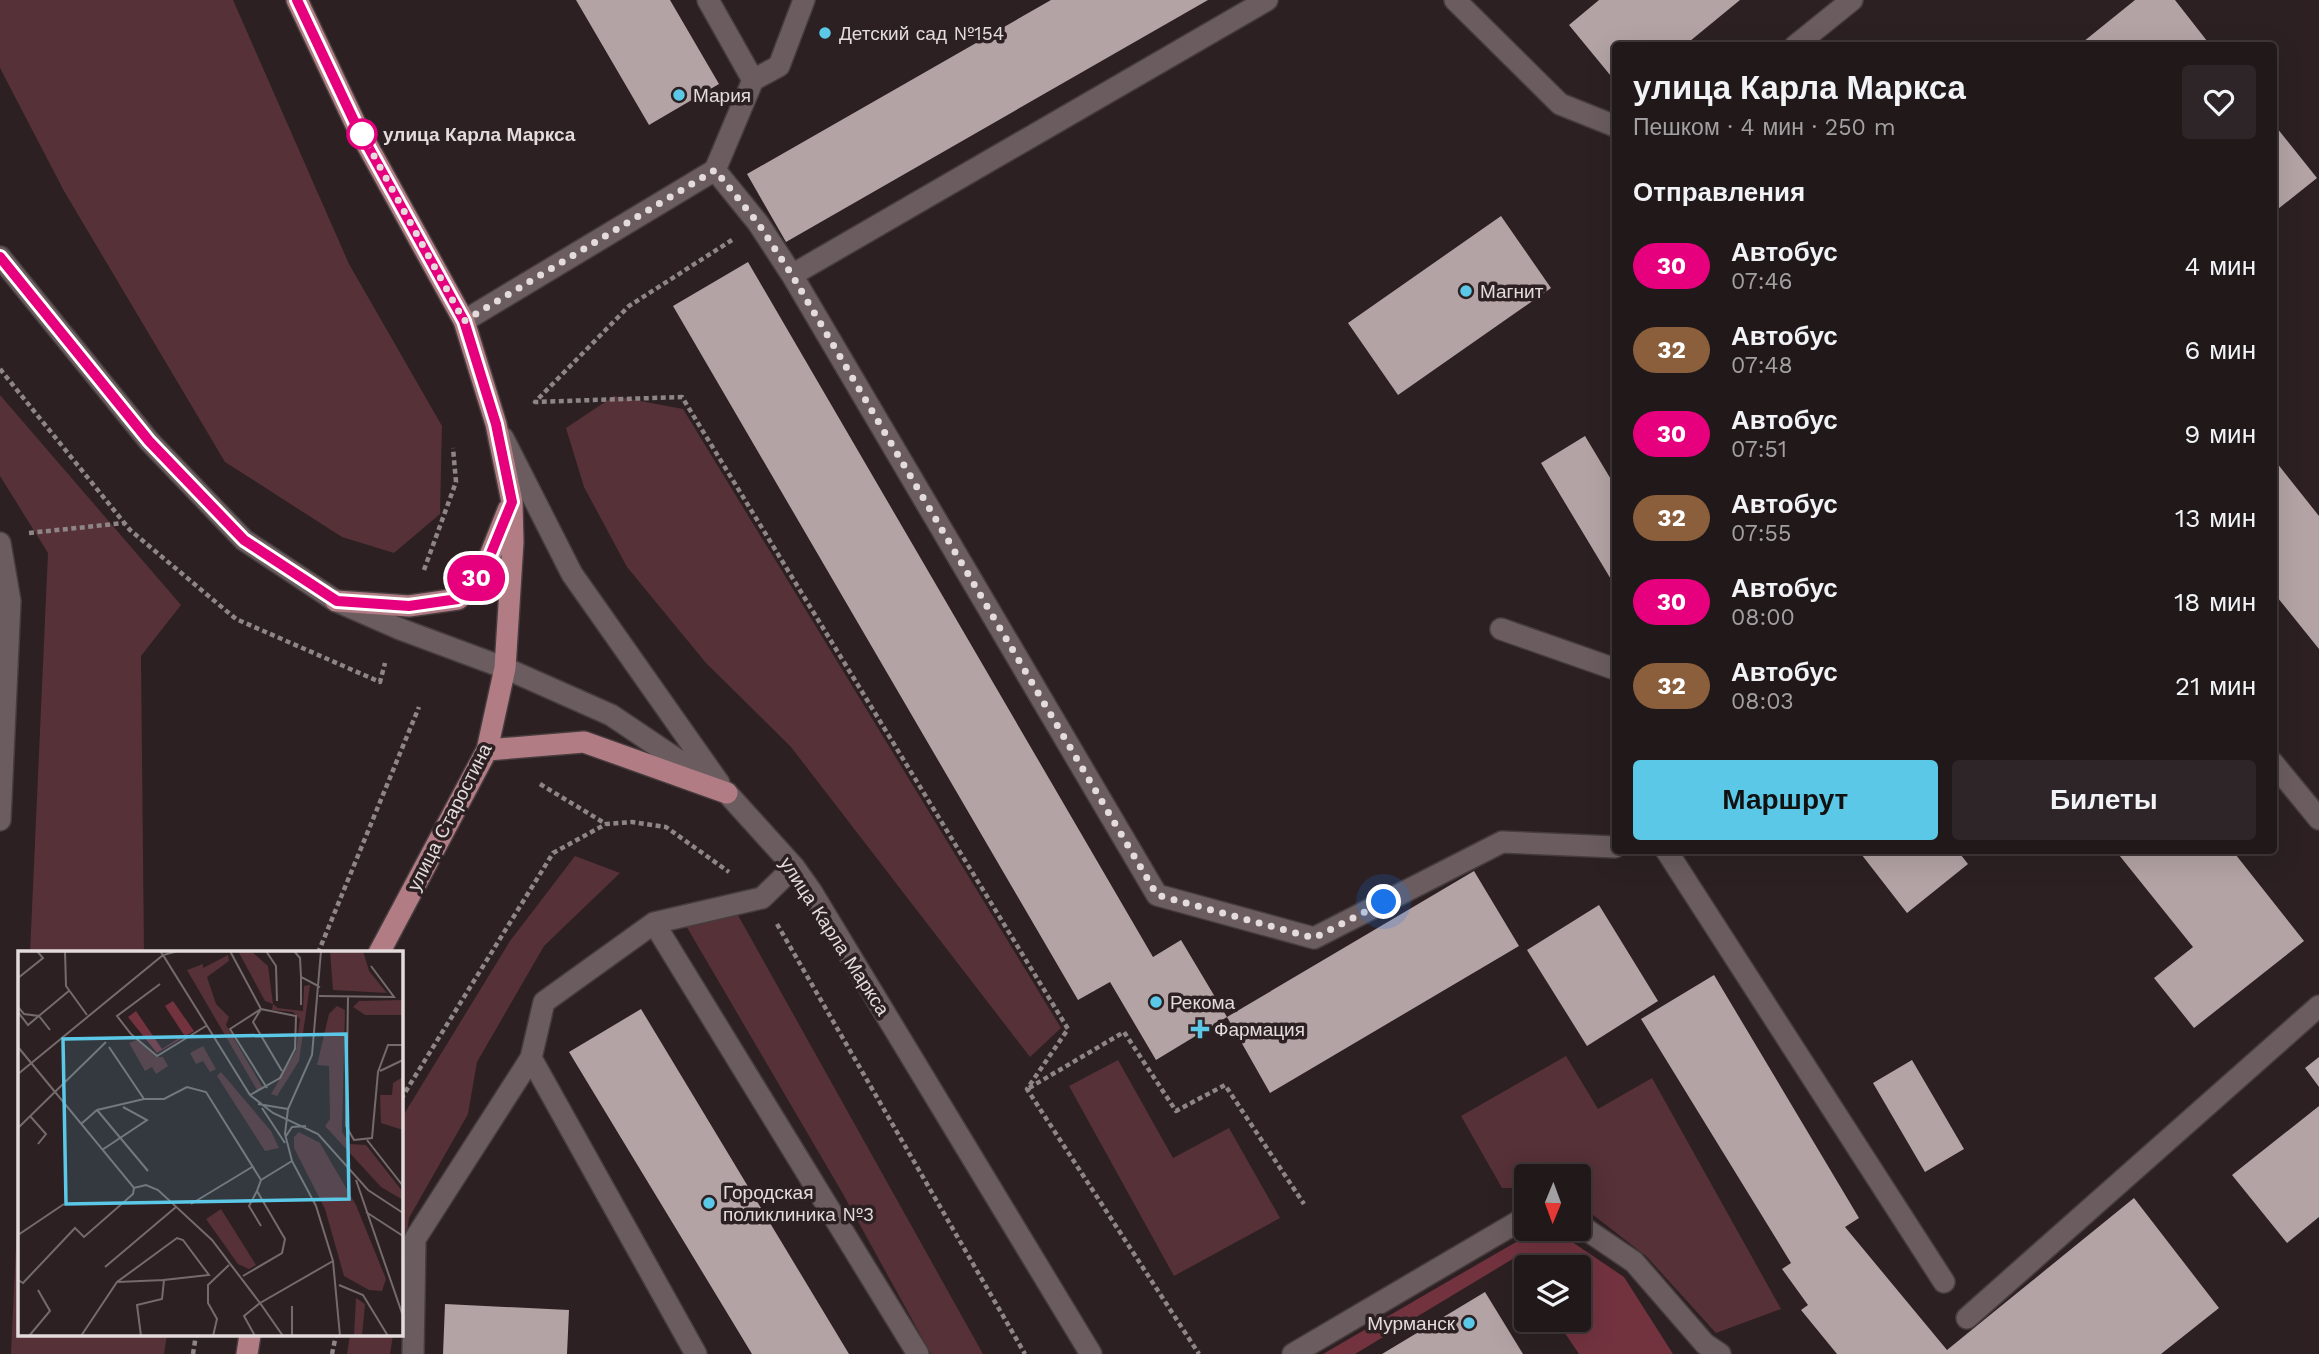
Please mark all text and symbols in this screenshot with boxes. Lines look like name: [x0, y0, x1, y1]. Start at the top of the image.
place label: Детский сад №154: [839, 22, 1004, 45]
marker: Детский сад №154: [817, 25, 833, 41]
button: heart: [2182, 65, 2256, 139]
text: улица Карла Маркса: [1633, 68, 1966, 107]
place label: Мария: [693, 84, 751, 107]
marker: Мария: [671, 87, 687, 103]
text: Пешком · 4 мин · 250 m: [1633, 114, 1896, 141]
marker: улица Карла Маркса: [347, 119, 377, 149]
place label: улица Карла Маркса: [383, 123, 576, 146]
text: Отправления: [1633, 177, 1805, 207]
text: Автобус: [1731, 237, 1838, 267]
text: 4 мин: [2184, 251, 2256, 281]
text: 30: [1657, 252, 1686, 280]
text: 07:46: [1731, 268, 1793, 295]
place label: Магнит: [1480, 280, 1544, 303]
marker: Магнит: [1458, 283, 1474, 299]
text: Автобус: [1731, 321, 1838, 351]
text: 6 мин: [2185, 335, 2256, 365]
text: 32: [1657, 336, 1686, 364]
text: 07:48: [1731, 352, 1793, 379]
text: Автобус: [1731, 405, 1838, 435]
text: 9 мин: [2184, 419, 2256, 449]
text: 30: [1657, 420, 1686, 448]
text: 07:51: [1731, 436, 1787, 463]
text: Автобус: [1731, 489, 1838, 519]
text: 13 мин: [2175, 503, 2256, 533]
text: 32: [1657, 504, 1686, 532]
text: 07:55: [1731, 520, 1791, 547]
line badge: 30: [444, 555, 508, 601]
text: 30: [461, 564, 491, 592]
text: Автобус: [1731, 573, 1838, 603]
text: 18 мин: [2174, 587, 2256, 617]
text: 30: [1657, 588, 1686, 616]
text: 08:00: [1731, 604, 1795, 631]
text: Автобус: [1731, 657, 1838, 687]
text: 21 мин: [2175, 671, 2256, 701]
text: 32: [1657, 672, 1686, 700]
text: 08:03: [1731, 688, 1794, 715]
street label: улица Старостина: [402, 739, 497, 895]
button: Маршрут: [1633, 760, 1938, 840]
button: Билеты: [1952, 760, 2256, 840]
street label: улица Карла Маркса: [775, 853, 895, 1020]
your location: [1366, 884, 1401, 919]
inset map: [18, 951, 402, 1336]
place label: Рекома: [1170, 991, 1236, 1014]
marker: Рекома: [1148, 994, 1164, 1010]
place label: Фармация: [1214, 1018, 1305, 1041]
marker: Фармация: [1192, 1021, 1208, 1037]
north arrow: [1514, 1164, 1591, 1241]
map controls: [1514, 1164, 1591, 1332]
place label: Городская поликлиника №3: [723, 1181, 874, 1226]
marker: Городская поликлиника №3: [701, 1195, 717, 1211]
button: layers: [1514, 1255, 1591, 1332]
place label: Мурманск: [1367, 1312, 1456, 1335]
marker: Мурманск: [1461, 1315, 1477, 1331]

